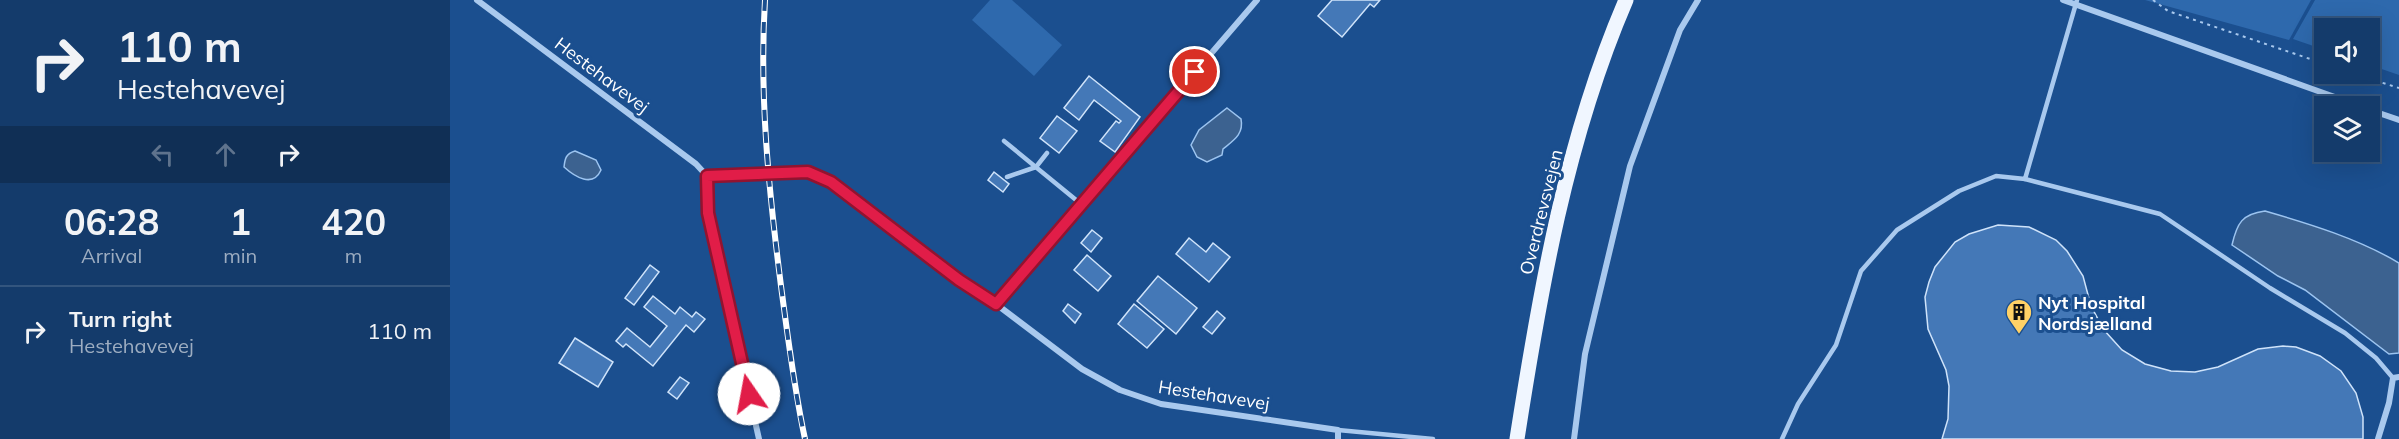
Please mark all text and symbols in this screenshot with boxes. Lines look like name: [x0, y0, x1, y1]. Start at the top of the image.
map controls: [2314, 18, 2380, 162]
button: sound: [2314, 18, 2380, 84]
text: 110 m: [117, 20, 242, 73]
icon: right: [18, 24, 96, 102]
street label: Hestehavevej: [550, 32, 654, 118]
pin: [1169, 46, 1220, 97]
icon: arrive: [1178, 55, 1211, 88]
text: Hestehavevej: [117, 72, 285, 106]
button: layers: [2314, 96, 2380, 162]
icon: left: [146, 138, 179, 171]
icon: ahead: [209, 138, 242, 171]
icon: right: [272, 138, 305, 171]
street label: Overdrevsvejen: [1514, 147, 1568, 277]
text: 06:28: [64, 199, 159, 244]
text: 1: [229, 199, 251, 244]
text: 420: [321, 199, 386, 244]
text: Arrival: [81, 243, 142, 268]
text: min: [223, 243, 257, 268]
text: m: [345, 243, 362, 268]
place label: Nyt Hospital Nordsjælland: [2038, 291, 2152, 335]
building icon: Nyt Hospital Nordsjælland: [2004, 297, 2034, 335]
text: Turn right: [69, 305, 172, 333]
icon: right: [18, 315, 51, 348]
text: 110 m: [367, 317, 432, 345]
text: Hestehavevej: [69, 333, 194, 358]
position arrow: [717, 362, 781, 426]
street label: Hestehavevej: [1157, 375, 1271, 415]

